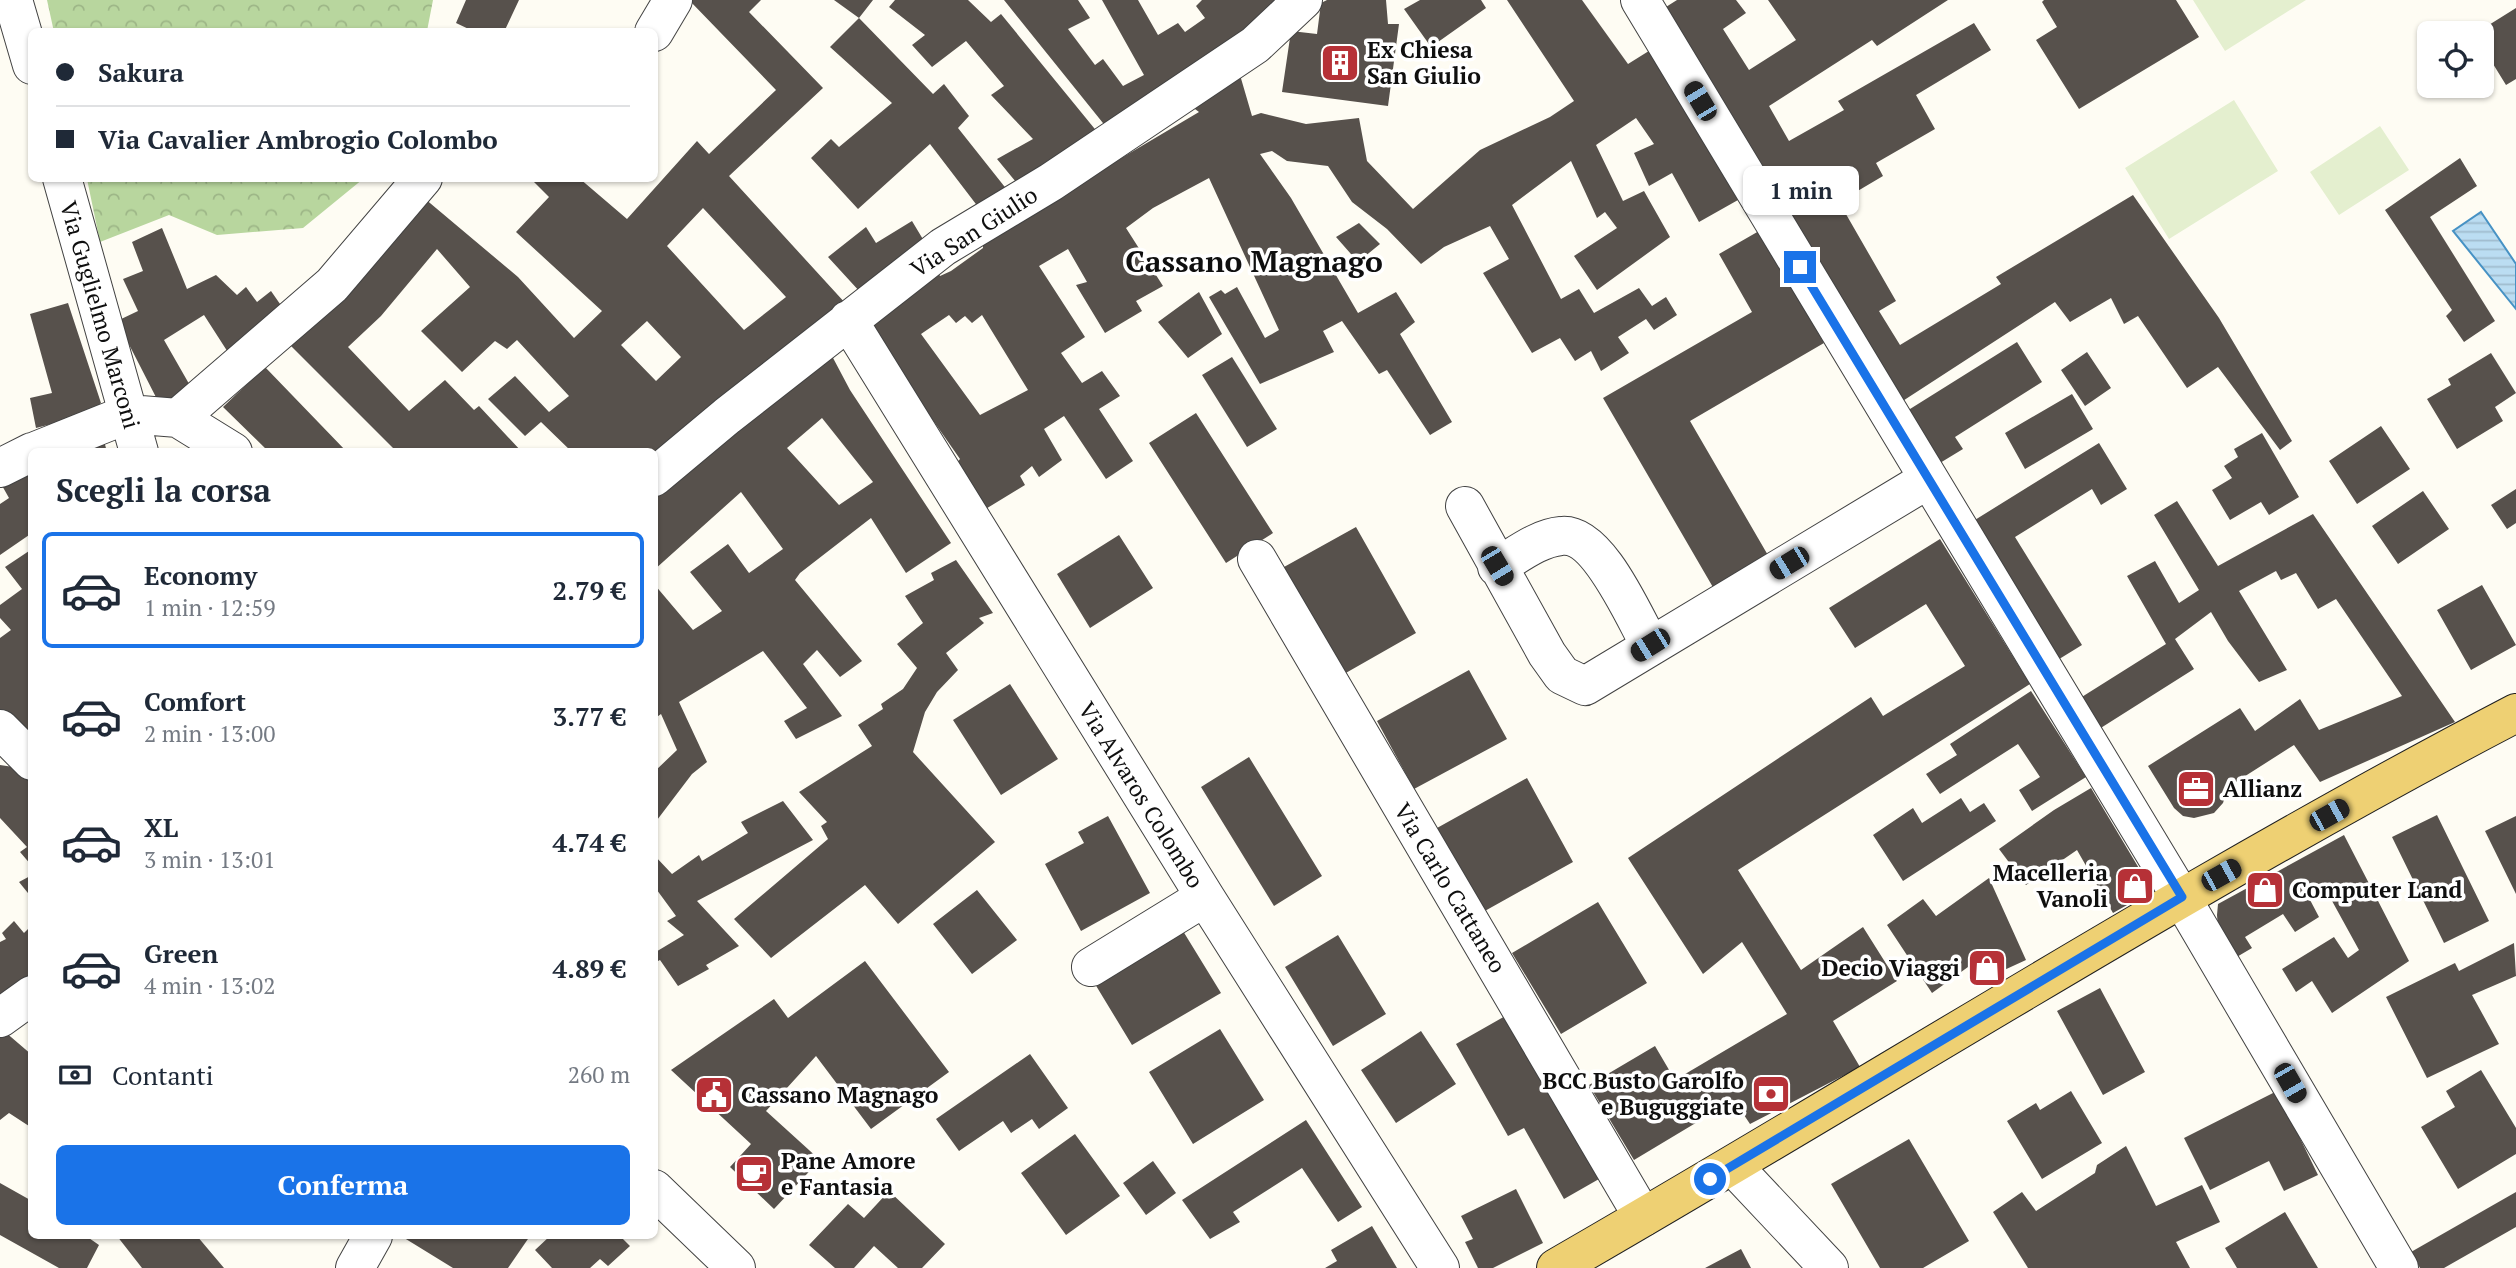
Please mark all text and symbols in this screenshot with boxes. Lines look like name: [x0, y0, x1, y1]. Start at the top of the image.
map controls: [2417, 21, 2494, 98]
button: locate: [2417, 21, 2494, 98]
place label: Ex Chiesa San Giulio: [1367, 34, 1481, 91]
building icon: Ex Chiesa San Giulio: [1319, 42, 1361, 84]
text: Sakura: [98, 55, 184, 89]
car: [1681, 78, 1720, 124]
text: Via Cavalier Ambrogio Colombo: [98, 122, 498, 156]
callout: 1 min: [1742, 166, 1858, 215]
text: 1 min: [1770, 175, 1832, 206]
street label: Via San Giulio: [904, 179, 1043, 284]
street label: Via Guglielmo Marconi: [53, 197, 148, 432]
district label: Cassano Magnago: [1125, 241, 1383, 281]
route end: [1784, 251, 1816, 283]
text: Scegli la corsa: [56, 469, 271, 511]
car: [1478, 543, 1517, 589]
car: [1766, 543, 1813, 583]
text: Economy: [144, 558, 257, 592]
icon: car: [60, 559, 123, 622]
text: 2.79 €: [553, 573, 626, 607]
text: 1 min · 12:59: [144, 592, 276, 623]
car: [1627, 625, 1674, 665]
text: Comfort: [144, 684, 246, 718]
icon: car: [60, 685, 123, 748]
street label: Via Alvaros Colombo: [1072, 696, 1211, 894]
text: 3.77 €: [553, 699, 626, 733]
text: 2 min · 13:00: [144, 718, 276, 749]
office icon: Allianz: [2175, 768, 2217, 810]
place label: Allianz: [2223, 773, 2302, 804]
car: [2306, 796, 2353, 834]
street label: Via Carlo Cattaneo: [1387, 797, 1514, 979]
text: XL: [144, 810, 178, 844]
icon: car: [60, 811, 123, 874]
text: 4.74 €: [553, 825, 626, 859]
text: 3 min · 13:01: [144, 844, 276, 875]
car: [2198, 856, 2245, 894]
place label: Macelleria Vanoli: [1993, 857, 2108, 914]
shop icon: Macelleria Vanoli: [2114, 865, 2156, 907]
shop icon: Computer Land: [2244, 869, 2286, 911]
place label: Computer Land: [2292, 874, 2462, 905]
text: Green: [144, 936, 218, 970]
icon: car: [60, 937, 123, 1000]
shop icon: Decio Viaggi: [1966, 947, 2008, 989]
text: 4.89 €: [553, 951, 626, 985]
place label: Decio Viaggi: [1822, 952, 1960, 983]
text: 4 min · 13:02: [144, 970, 276, 1001]
icon: cash: [56, 1056, 94, 1094]
text: Contanti: [112, 1058, 214, 1092]
text: 260 m: [568, 1059, 630, 1090]
car: [2271, 1060, 2310, 1106]
place label: BCC Busto Garolfo e Buguggiate: [1543, 1065, 1744, 1122]
bank icon: BCC Busto Garolfo e Buguggiate: [1750, 1073, 1792, 1115]
public building icon: Cassano Magnago: [693, 1074, 735, 1116]
place label: Cassano Magnago: [741, 1079, 939, 1110]
button: Conferma: [56, 1145, 630, 1225]
place label: Pane Amore e Fantasia: [781, 1145, 915, 1202]
cafe icon: Pane Amore e Fantasia: [733, 1153, 775, 1195]
route start: [1694, 1163, 1726, 1195]

